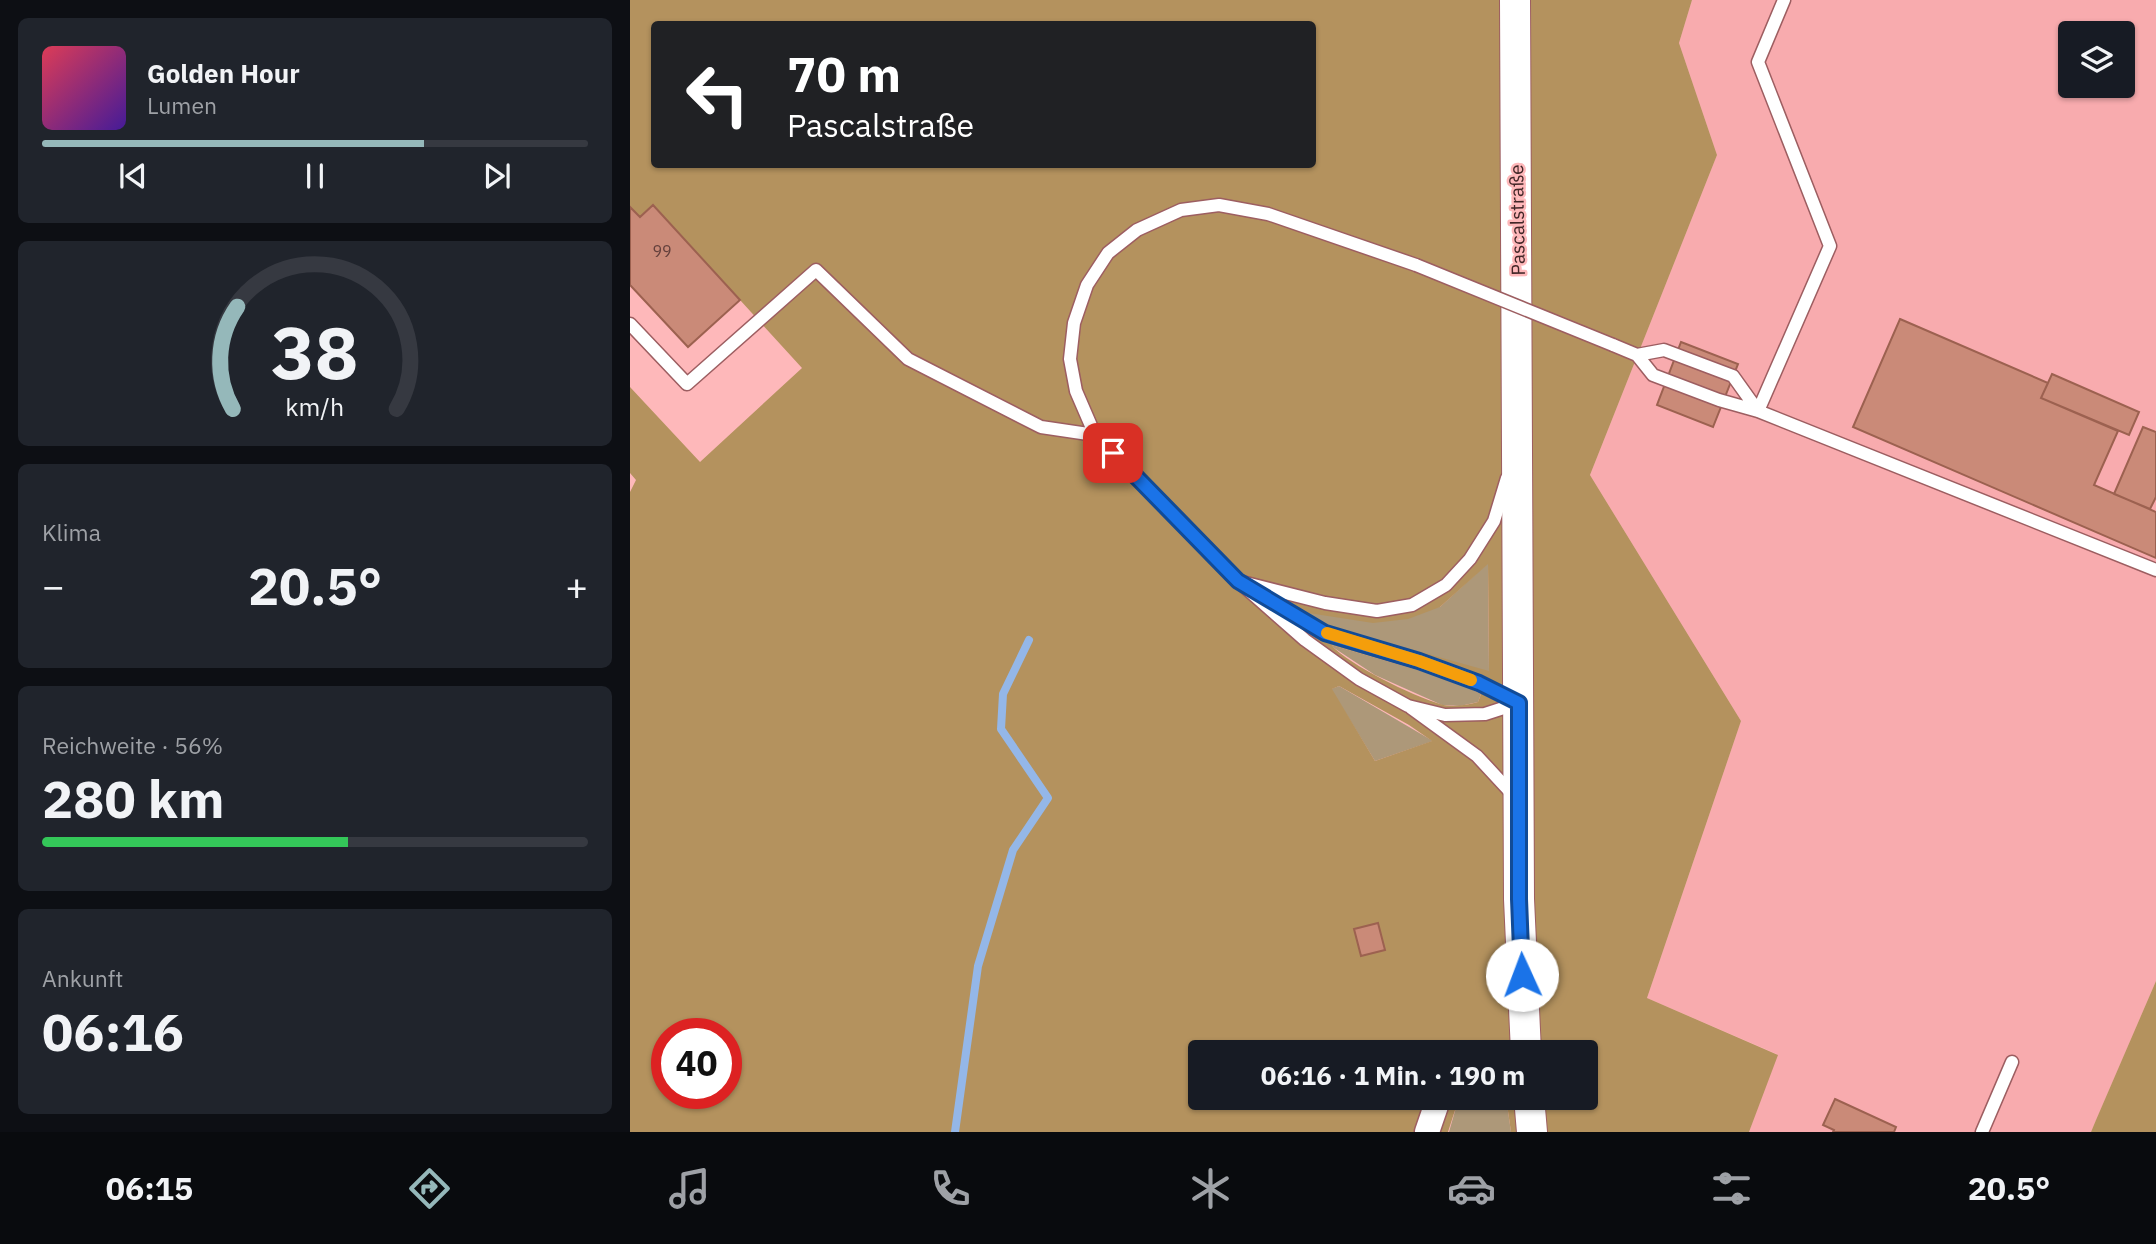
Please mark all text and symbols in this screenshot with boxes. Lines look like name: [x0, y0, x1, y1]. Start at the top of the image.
map controls: [2058, 21, 2135, 98]
button: layers: [2058, 21, 2135, 98]
text: 70 m: [787, 42, 901, 105]
icon: left: [672, 49, 763, 140]
text: Golden Hour: [147, 56, 300, 90]
text: Lumen: [147, 90, 217, 120]
text: Pascalstraße: [787, 104, 974, 146]
icon: previous: [114, 157, 152, 195]
icon: pause: [296, 157, 334, 195]
icon: next: [478, 157, 516, 195]
street label: Pascalstraße: [1504, 164, 1530, 276]
house number: 99: [652, 241, 672, 261]
text: 38: [271, 305, 359, 400]
text: km/h: [286, 390, 344, 423]
pin: [1083, 423, 1143, 483]
icon: arrive: [1094, 434, 1132, 472]
text: Klima: [42, 517, 101, 547]
text: 20.5°: [248, 552, 382, 619]
text: −: [42, 561, 65, 610]
text: +: [565, 561, 588, 610]
text: Reichweite · 56%: [42, 730, 223, 760]
text: 280 km: [42, 765, 224, 832]
position arrow: [1485, 938, 1559, 1012]
text: Ankunft: [42, 963, 123, 993]
text: 06:16: [42, 998, 184, 1065]
speed limit sign: 40: [651, 1018, 742, 1109]
text: 06:16 · 1 Min. · 190 m: [1261, 1058, 1525, 1092]
icon: directions: [405, 1164, 454, 1213]
icon: music: [665, 1164, 714, 1213]
icon: phone: [926, 1164, 975, 1213]
icon: climate: [1186, 1164, 1235, 1213]
icon: car: [1447, 1164, 1496, 1213]
icon: filters: [1707, 1164, 1756, 1213]
text: 06:15: [106, 1167, 193, 1209]
text: 20.5°: [1968, 1167, 2050, 1209]

